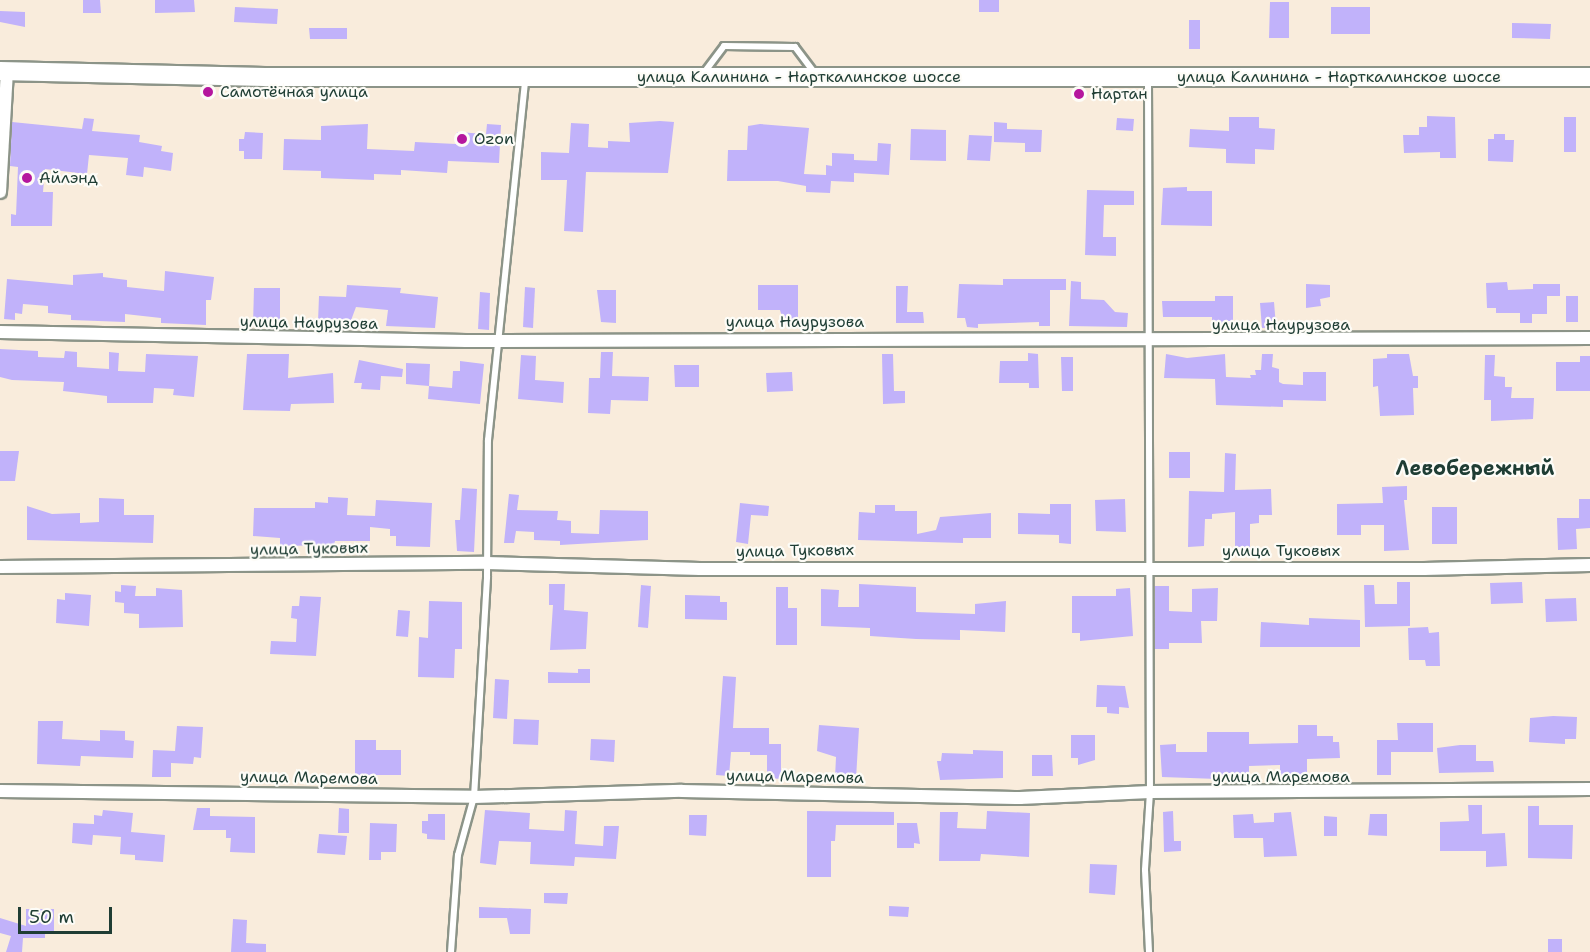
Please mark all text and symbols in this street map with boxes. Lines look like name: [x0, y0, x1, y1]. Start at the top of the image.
street label: улица Калинина - Нарткалинское шоссе: [637, 67, 961, 87]
street label: улица Калинина - Нарткалинское шоссе: [1177, 67, 1501, 87]
place label: Самотёчная улица: [220, 82, 368, 102]
place label: Нартан: [1091, 84, 1148, 104]
marker: Самотёчная улица: [201, 85, 215, 99]
marker: Нартан: [1072, 87, 1086, 101]
place label: Ozon: [474, 129, 514, 149]
marker: Ozon: [455, 132, 469, 146]
place label: Айлэнд: [39, 168, 98, 188]
marker: Айлэнд: [20, 171, 34, 185]
street label: улица Наурузова: [240, 312, 378, 334]
street label: улица Наурузова: [726, 312, 864, 332]
street label: улица Наурузова: [1212, 315, 1350, 335]
district label: Левобережный: [1396, 456, 1554, 480]
street label: улица Туковых: [250, 538, 368, 560]
street label: улица Туковых: [736, 540, 854, 562]
street label: улица Туковых: [1222, 541, 1340, 561]
street label: улица Маремова: [726, 766, 864, 788]
street label: улица Маремова: [240, 767, 378, 789]
street label: улица Маремова: [1212, 767, 1350, 787]
scale bar: [21, 895, 116, 933]
text: 50 m: [29, 905, 74, 929]

